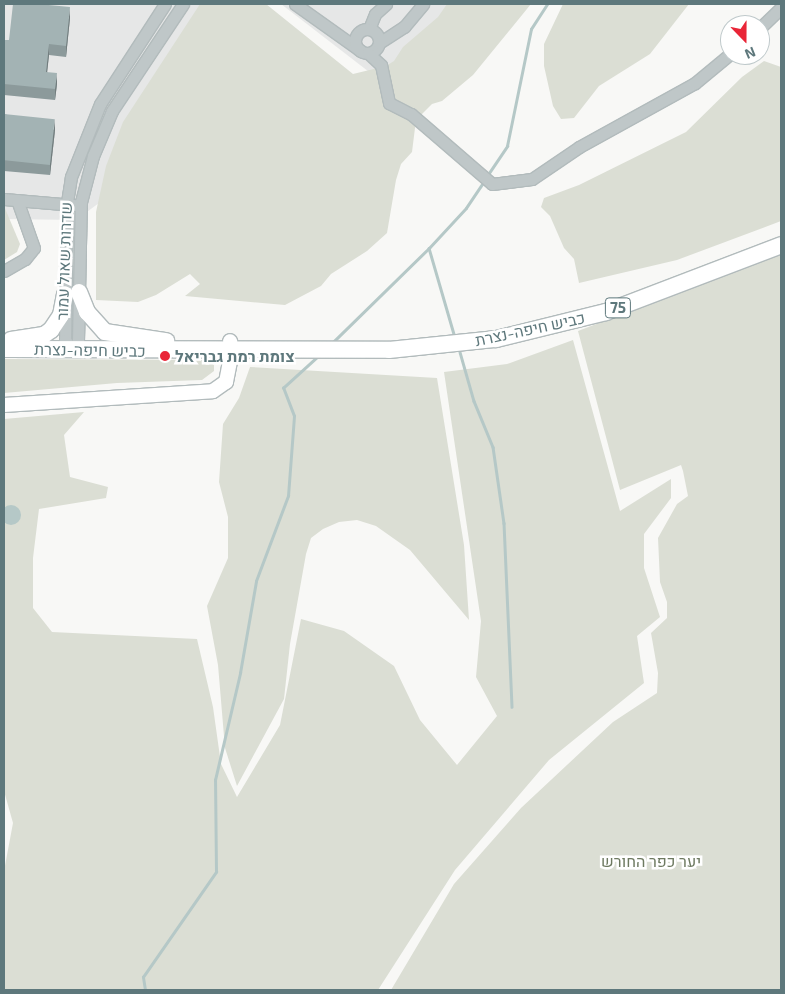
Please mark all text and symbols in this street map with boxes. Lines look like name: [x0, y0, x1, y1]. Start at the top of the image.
north arrow: [720, 15, 770, 65]
text: N: [743, 44, 758, 63]
street label: שדרות שאול עמור: [52, 201, 76, 321]
road number: 75: [604, 296, 632, 320]
street label: כביש חיפה-נצרת: [473, 308, 587, 350]
street label: כביש חיפה-נצרת: [34, 339, 146, 361]
place label: צומת רמת גבריאל: [175, 346, 295, 366]
marker: צומת רמת גבריאל: [159, 350, 171, 362]
park label: יער כפר החורש: [601, 851, 701, 871]

